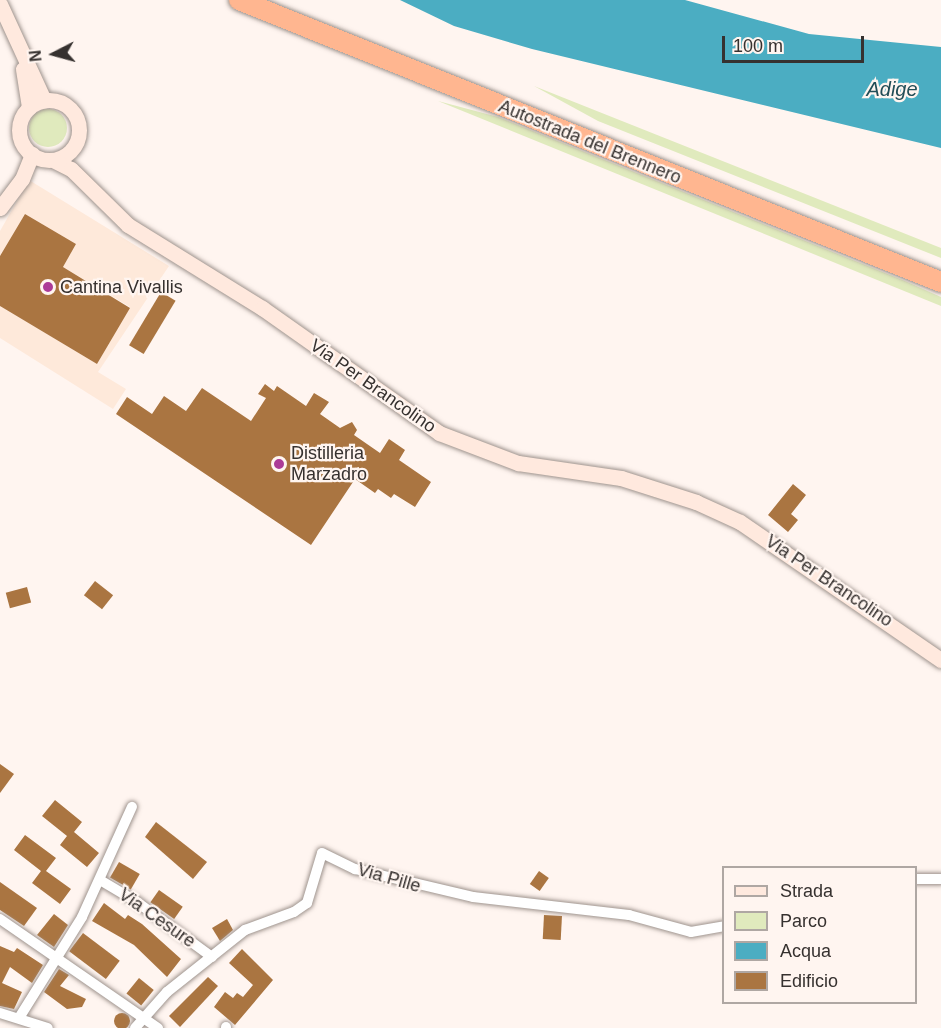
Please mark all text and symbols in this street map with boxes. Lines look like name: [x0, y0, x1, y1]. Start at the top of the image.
north arrow: [24, 24, 84, 84]
scale bar: [725, 24, 868, 62]
text: 100 m: [733, 36, 783, 56]
text: N: [27, 49, 45, 63]
water label: Adige: [866, 77, 918, 101]
street label: Autostrada del Brennero: [495, 95, 685, 189]
place label: Cantina Vivallis: [60, 276, 183, 298]
marker: Cantina Vivallis: [41, 280, 55, 294]
street label: Via Per Brancolino: [306, 334, 440, 438]
place label: Distilleria Marzadro: [291, 443, 367, 486]
marker: Distilleria Marzadro: [272, 457, 286, 471]
street label: Via Per Brancolino: [761, 530, 897, 632]
street label: Via Pille: [355, 859, 423, 897]
legend: [722, 866, 917, 1004]
text: Strada: [780, 881, 833, 901]
street label: Via Cesure: [114, 884, 200, 952]
text: Parco: [780, 911, 827, 931]
text: Acqua: [780, 941, 831, 961]
text: Edificio: [780, 971, 838, 991]

